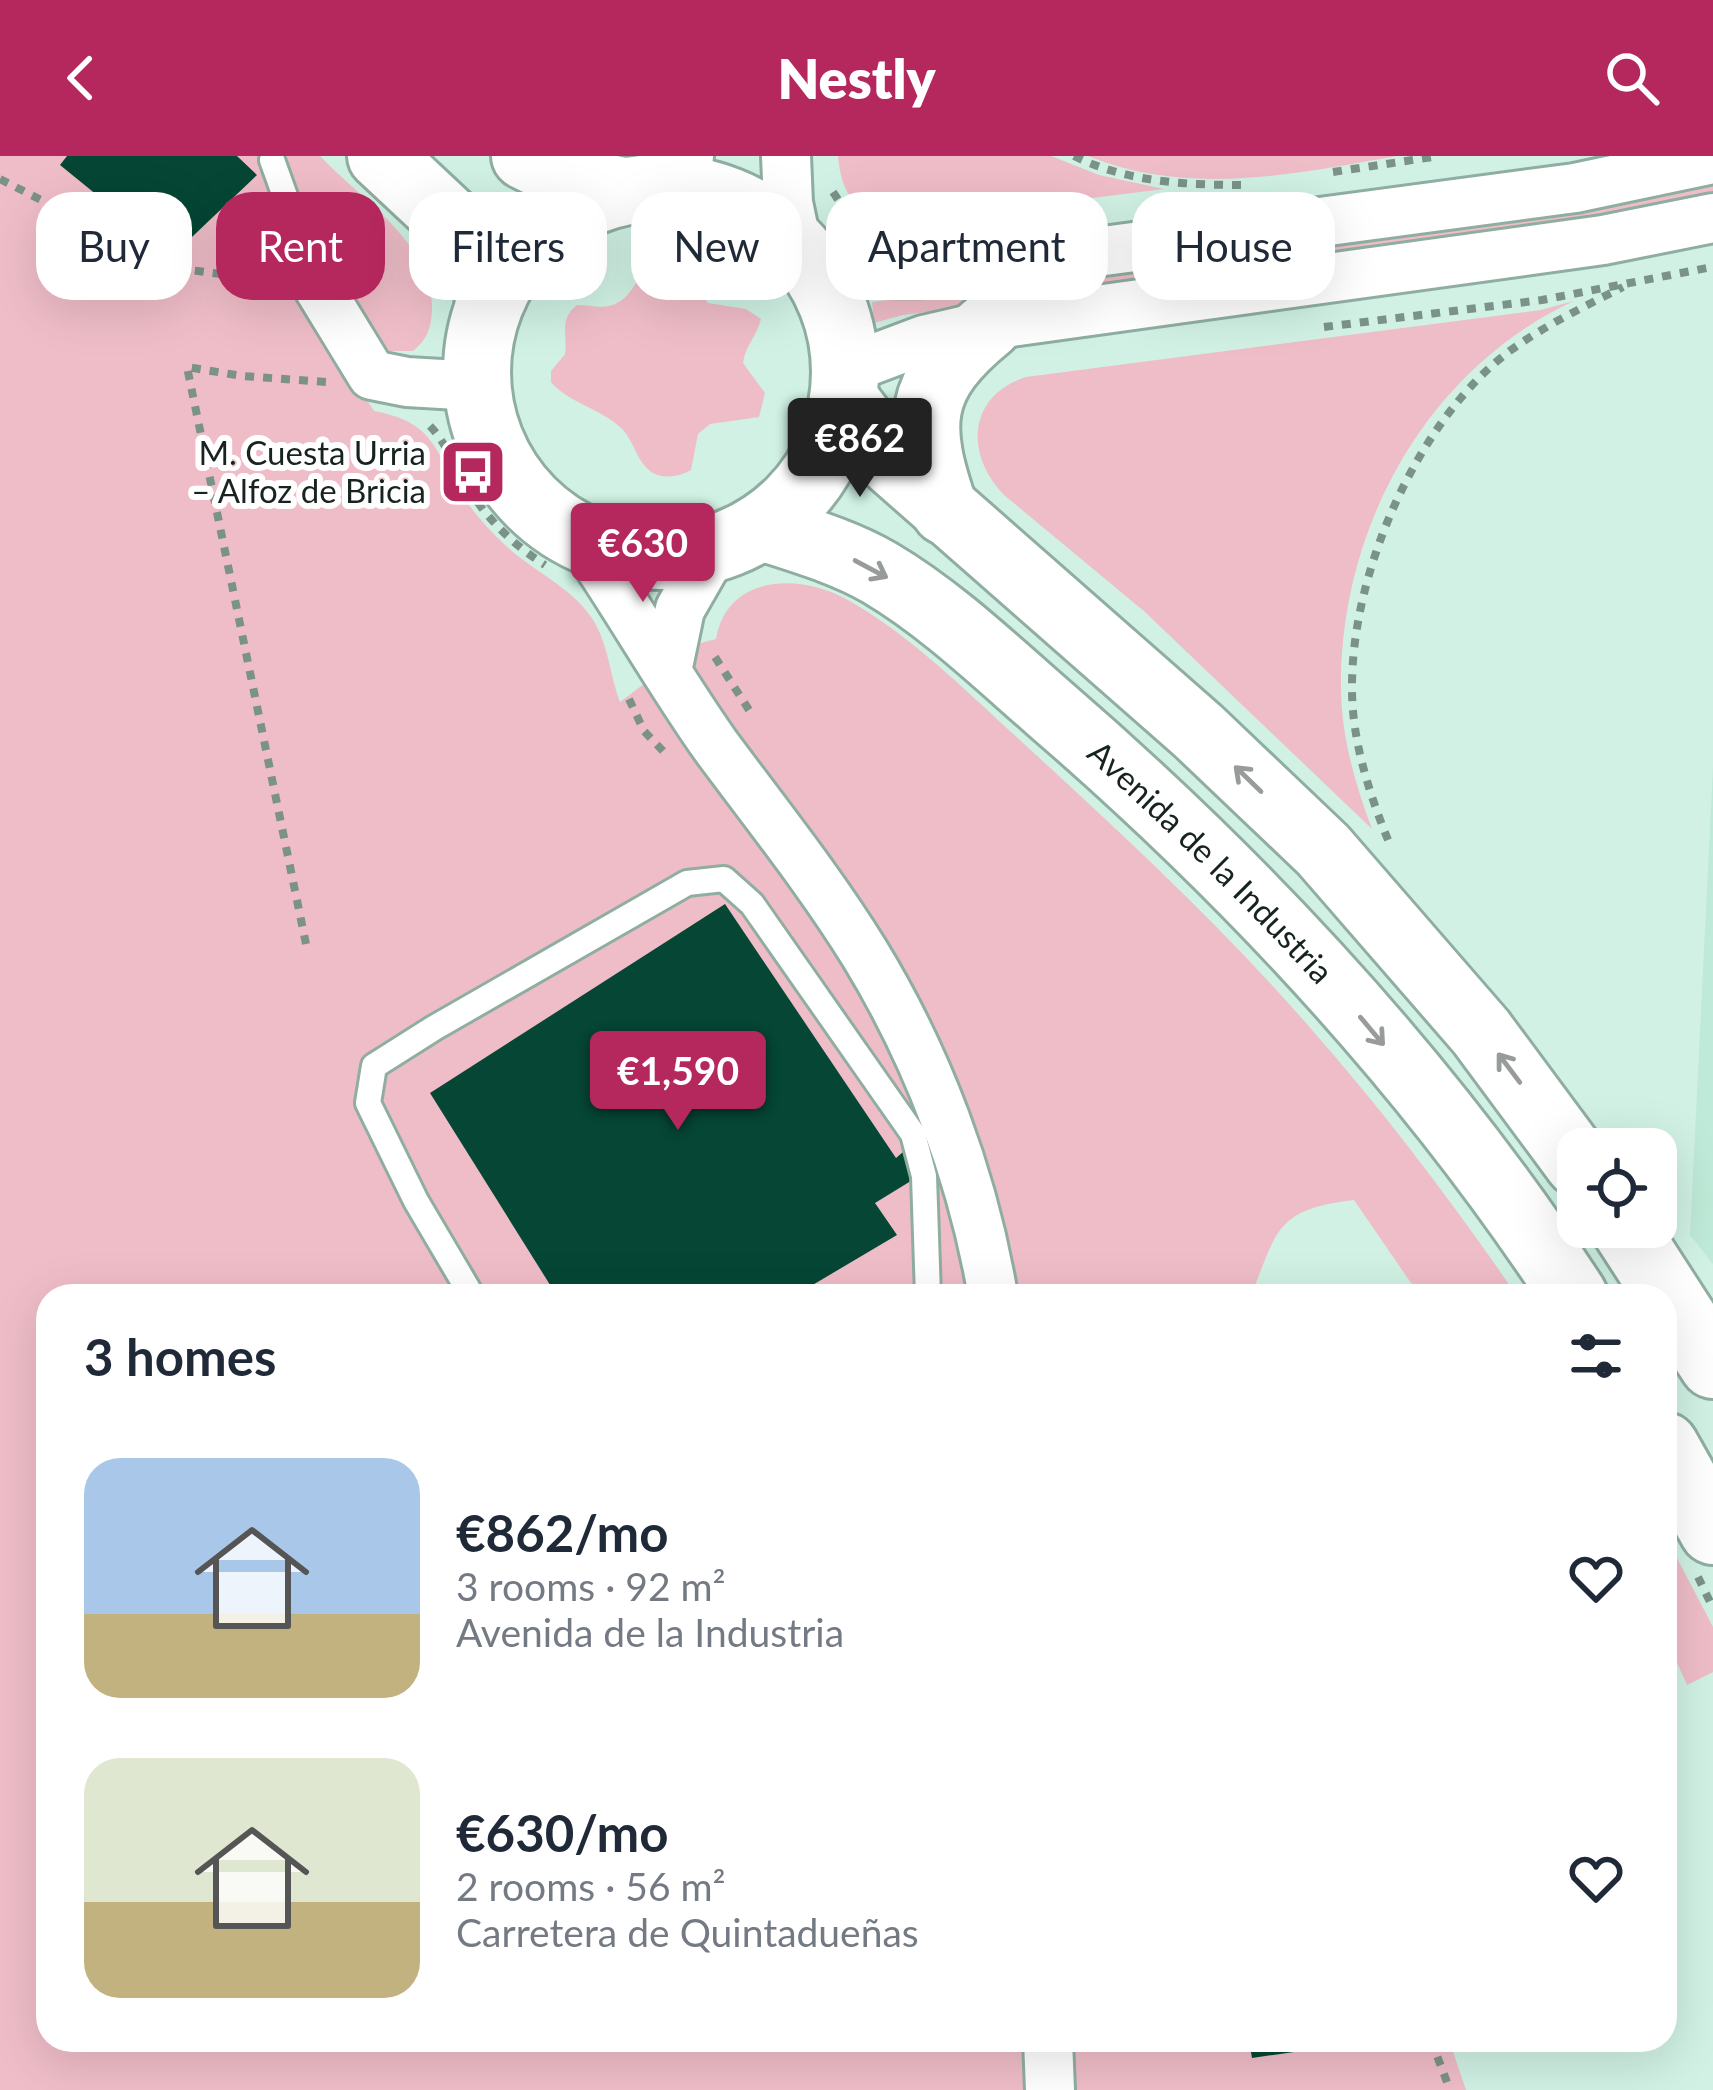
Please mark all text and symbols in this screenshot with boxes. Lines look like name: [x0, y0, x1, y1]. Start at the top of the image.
icon: back: [48, 45, 114, 111]
icon: search: [1599, 45, 1665, 111]
text: Nestly: [777, 46, 936, 111]
chip: Buy: [36, 192, 192, 300]
chip: Rent: [216, 192, 385, 300]
chip: Filters: [409, 192, 607, 300]
chip: New: [631, 192, 802, 300]
chip: Apartment: [826, 192, 1108, 300]
chip: House: [1132, 192, 1335, 300]
pin: €862: [789, 398, 931, 500]
text: €862: [815, 414, 905, 460]
place label: M. Cuesta Urria – Alfoz de Bricia: [191, 432, 426, 510]
bus stop icon: M. Cuesta Urria – Alfoz de Bricia: [438, 437, 508, 507]
pin: €630: [572, 503, 714, 605]
text: €630: [598, 519, 688, 565]
one-way arrow: [852, 558, 887, 581]
street label: Avenida de la Industria: [1081, 731, 1342, 991]
one-way arrow: [1234, 765, 1264, 793]
one-way arrow: [1357, 1015, 1385, 1046]
pin: €1,590: [580, 1031, 776, 1133]
text: €1,590: [617, 1047, 739, 1093]
one-way arrow: [1496, 1053, 1523, 1085]
map controls: [1557, 1128, 1677, 1248]
button: locate: [1557, 1128, 1677, 1248]
icon: filters: [1563, 1323, 1629, 1389]
text: 3 homes: [84, 1326, 276, 1387]
text: €862/mo: [456, 1502, 669, 1563]
icon: home: [180, 1506, 324, 1650]
icon: heart: [1563, 1545, 1629, 1611]
text: 3 rooms · 92 m²: [456, 1563, 726, 1609]
text: Avenida de la Industria: [456, 1609, 844, 1655]
text: €630/mo: [456, 1802, 669, 1863]
icon: home: [180, 1806, 324, 1950]
icon: heart: [1563, 1845, 1629, 1911]
text: 2 rooms · 56 m²: [456, 1863, 726, 1909]
text: Carretera de Quintadueñas: [456, 1909, 919, 1955]

